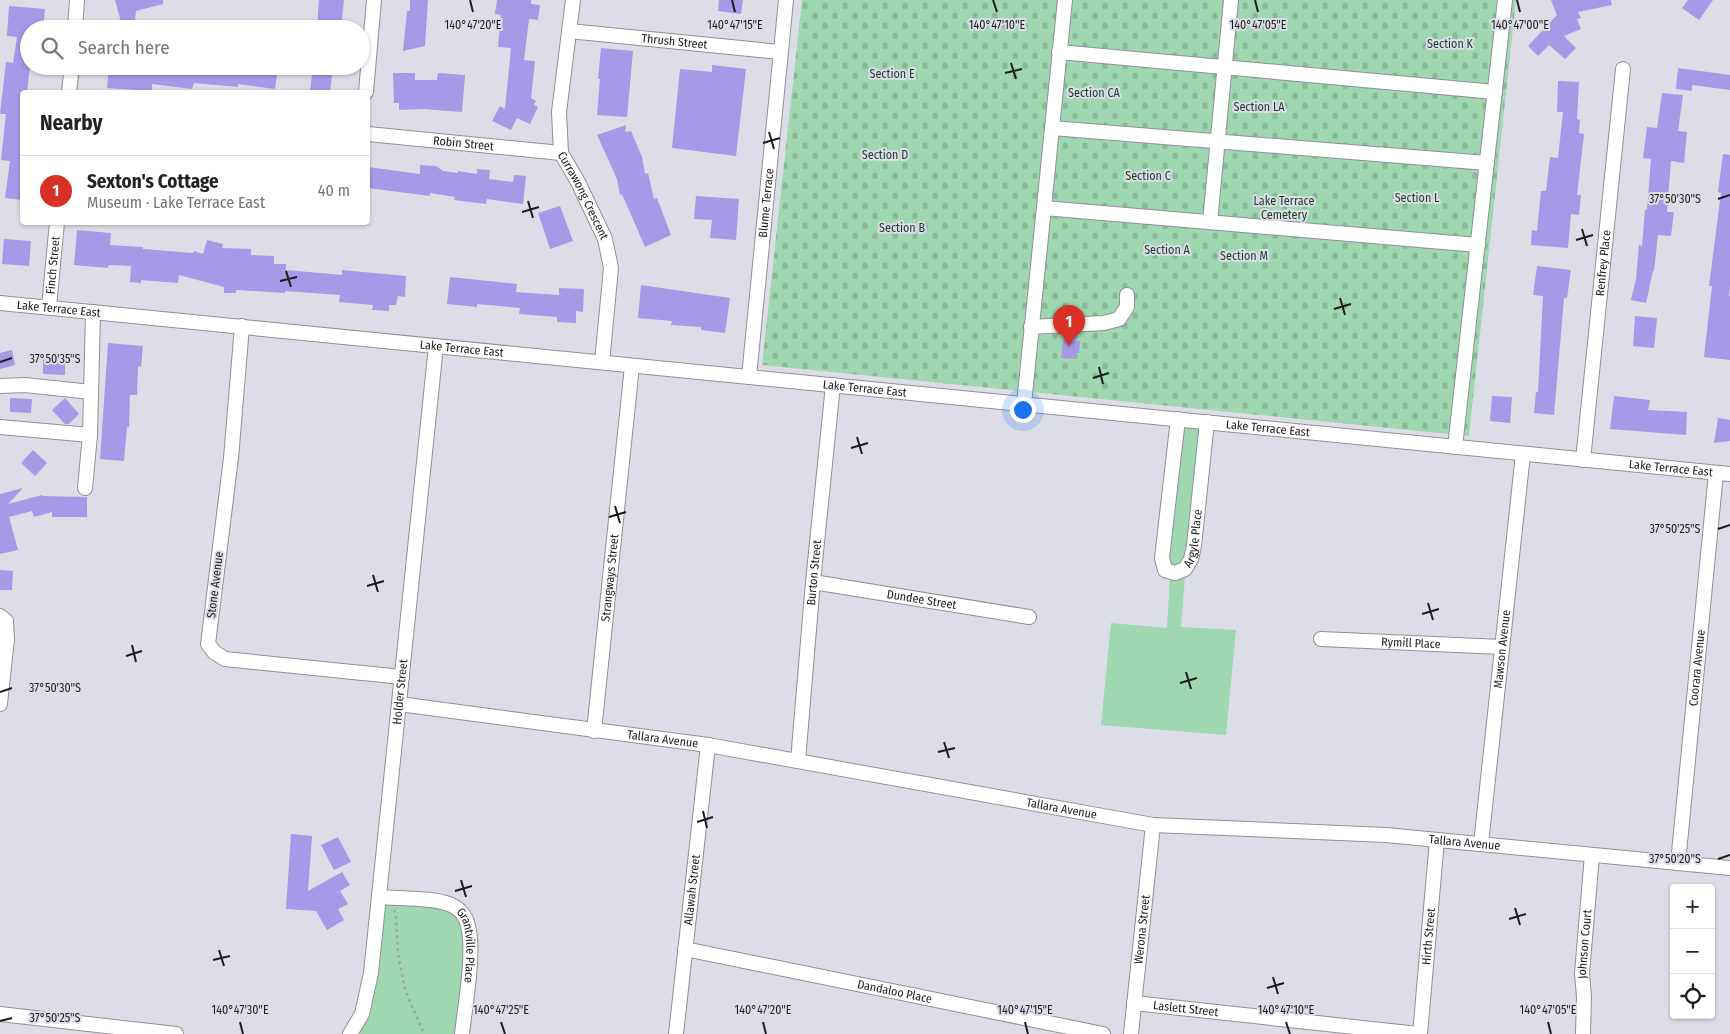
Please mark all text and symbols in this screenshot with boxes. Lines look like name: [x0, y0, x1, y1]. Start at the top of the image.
text: 140°47'20"E: [445, 18, 502, 32]
text: 140°47'15"E: [707, 18, 763, 32]
text: 140°47'10"E: [969, 18, 1026, 32]
text: 140°47'05"E: [1230, 18, 1287, 32]
text: 140°47'00"E: [1491, 18, 1549, 32]
search box: [20, 20, 370, 75]
street label: Thrush Street: [641, 31, 708, 52]
icon: search: [38, 34, 66, 62]
text: Search here: [78, 36, 170, 59]
park label: Section K: [1427, 37, 1474, 51]
park label: Section E: [869, 67, 915, 81]
park label: Section CA: [1068, 86, 1121, 100]
park label: Section LA: [1233, 100, 1285, 114]
text: Nearby: [40, 110, 102, 136]
street label: Robin Street: [433, 133, 495, 153]
park label: Section D: [862, 148, 908, 162]
street label: Currawong Crescent: [555, 149, 611, 242]
street label: Blume Terrace: [756, 167, 776, 238]
park label: Section C: [1125, 169, 1171, 183]
text: Sexton's Cottage: [87, 170, 219, 193]
text: 1: [53, 181, 59, 200]
text: 40 m: [318, 181, 350, 200]
park label: Section L: [1395, 191, 1440, 205]
text: 37°50'30"S: [1649, 192, 1701, 206]
text: Museum · Lake Terrace East: [87, 193, 265, 212]
park label: Lake Terrace Cemetery: [1254, 194, 1315, 222]
park label: Section B: [879, 221, 925, 235]
street label: Renfrey Place: [1593, 229, 1613, 297]
street label: Finch Street: [43, 236, 63, 295]
park label: Section A: [1144, 243, 1191, 257]
park label: Section M: [1220, 249, 1268, 263]
street label: Lake Terrace East: [16, 298, 101, 320]
pin: 1: [1053, 305, 1085, 346]
street label: Lake Terrace East: [419, 338, 504, 360]
text: 37°50'35"S: [29, 352, 81, 366]
street label: Lake Terrace East: [822, 377, 907, 400]
your location: [1010, 397, 1036, 423]
street label: Lake Terrace East: [1225, 417, 1310, 439]
street label: Lake Terrace East: [1628, 457, 1713, 479]
street label: Argyle Place: [1180, 508, 1205, 570]
text: 37°50'25"S: [1650, 522, 1701, 536]
street label: Strangways Street: [598, 533, 621, 622]
street label: Burton Street: [804, 539, 824, 606]
street label: Stone Avenue: [204, 551, 226, 619]
street label: Dundee Street: [886, 587, 957, 612]
street label: Mawson Avenue: [1491, 609, 1513, 689]
street label: Coorara Avenue: [1686, 629, 1708, 707]
street label: Rymill Place: [1381, 635, 1441, 651]
street label: Holder Street: [390, 658, 411, 725]
text: 37°50'30"S: [29, 681, 81, 695]
street label: Tallara Avenue: [626, 727, 699, 751]
street label: Tallara Avenue: [1025, 795, 1098, 822]
street label: Tallara Avenue: [1428, 832, 1501, 853]
text: 37°50'20"S: [1649, 852, 1701, 866]
street label: Allawah Street: [681, 854, 703, 926]
map controls: [1670, 884, 1715, 1019]
button: +: [1670, 884, 1715, 929]
street label: Werona Street: [1131, 894, 1153, 965]
street label: Grantville Place: [454, 905, 477, 984]
street label: Hirth Street: [1419, 907, 1438, 965]
street label: Johnson Court: [1575, 909, 1594, 979]
button: −: [1670, 929, 1715, 974]
button: locate: [1670, 974, 1715, 1019]
street label: Dandaloo Place: [856, 977, 933, 1006]
street label: Laslett Street: [1152, 998, 1219, 1019]
text: 140°47'30"E: [211, 1003, 269, 1017]
text: 140°47'25"E: [473, 1003, 529, 1017]
text: 140°47'20"E: [735, 1003, 792, 1017]
text: 140°47'15"E: [997, 1003, 1053, 1017]
text: 140°47'10"E: [1258, 1003, 1315, 1017]
text: 140°47'05"E: [1520, 1003, 1577, 1017]
text: 37°50'25"S: [30, 1011, 81, 1025]

